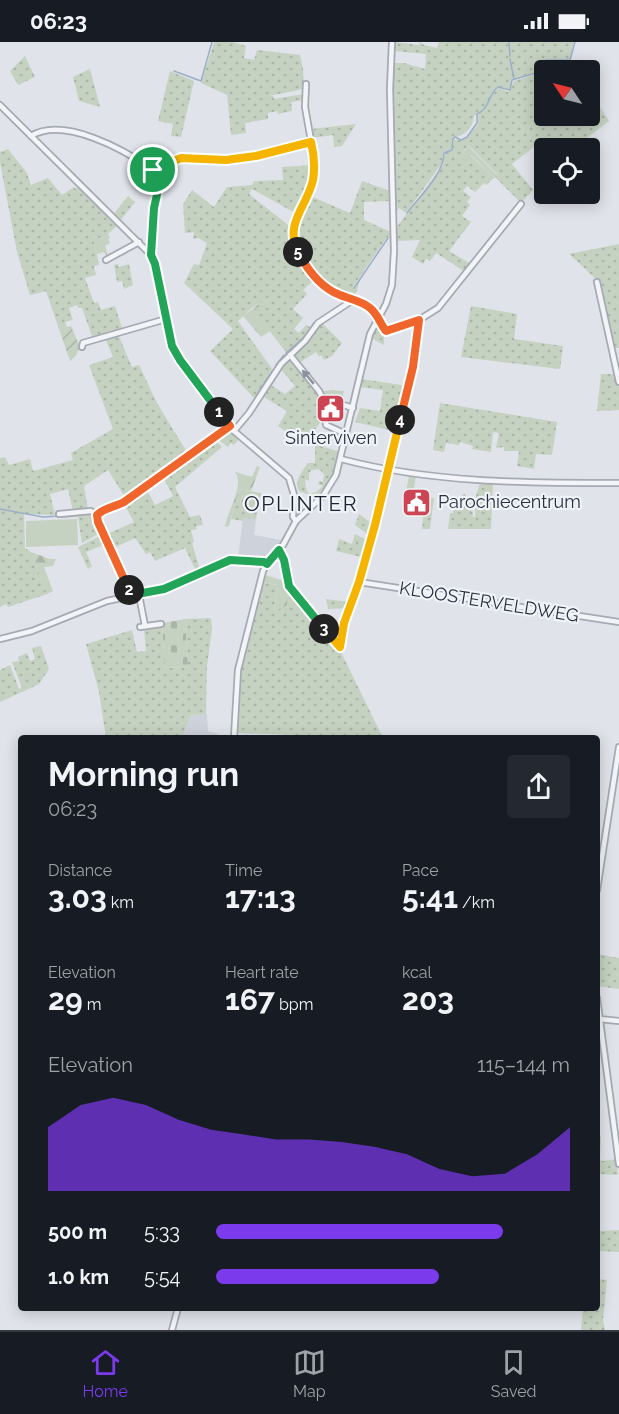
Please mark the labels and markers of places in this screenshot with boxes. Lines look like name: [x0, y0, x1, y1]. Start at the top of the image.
pin: [127, 144, 178, 195]
pin: 5: [283, 237, 313, 267]
public building icon: Sinterviven: [315, 393, 347, 425]
pin: 1: [204, 397, 234, 427]
pin: 4: [385, 405, 415, 435]
place label: Sinterviven: [285, 427, 377, 448]
public building icon: Parochiecentrum: [401, 486, 433, 518]
place label: Parochiecentrum: [438, 491, 581, 512]
pin: 2: [114, 575, 144, 605]
pin: 3: [309, 614, 339, 644]

